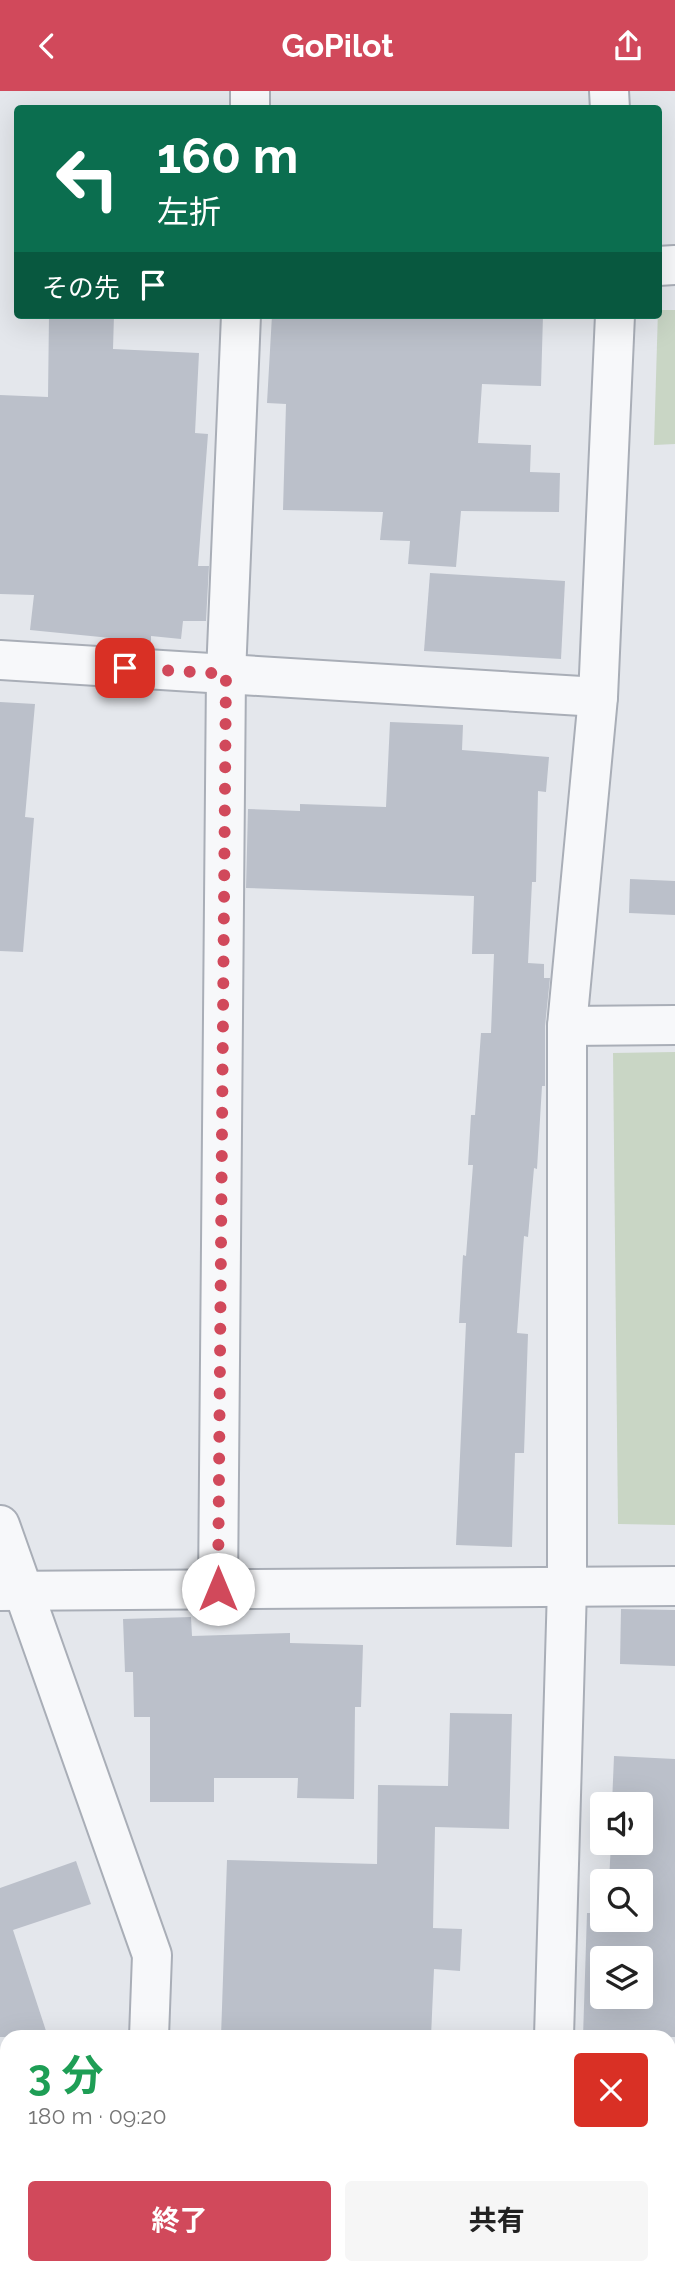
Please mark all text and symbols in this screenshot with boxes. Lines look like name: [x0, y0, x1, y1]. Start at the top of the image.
icon: back: [28, 27, 66, 65]
text: GoPilot: [282, 27, 393, 64]
icon: share: [609, 27, 647, 65]
text: 160 m: [157, 127, 298, 184]
icon: left: [42, 133, 133, 224]
text: 左折: [157, 193, 221, 230]
icon: arrive: [134, 266, 172, 304]
text: その先: [42, 273, 120, 303]
pin: [95, 638, 155, 698]
icon: arrive: [106, 649, 144, 687]
position arrow: [181, 1552, 255, 1626]
map controls: [590, 1792, 653, 2009]
button: sound: [590, 1792, 653, 1855]
button: search: [590, 1869, 653, 1932]
button: layers: [590, 1946, 653, 2009]
text: 3 分: [28, 2051, 104, 2100]
button: close: [574, 2053, 648, 2127]
text: 180 m · 09:20: [28, 2102, 167, 2129]
button: 終了: [28, 2181, 331, 2261]
button: 共有: [345, 2181, 648, 2261]

